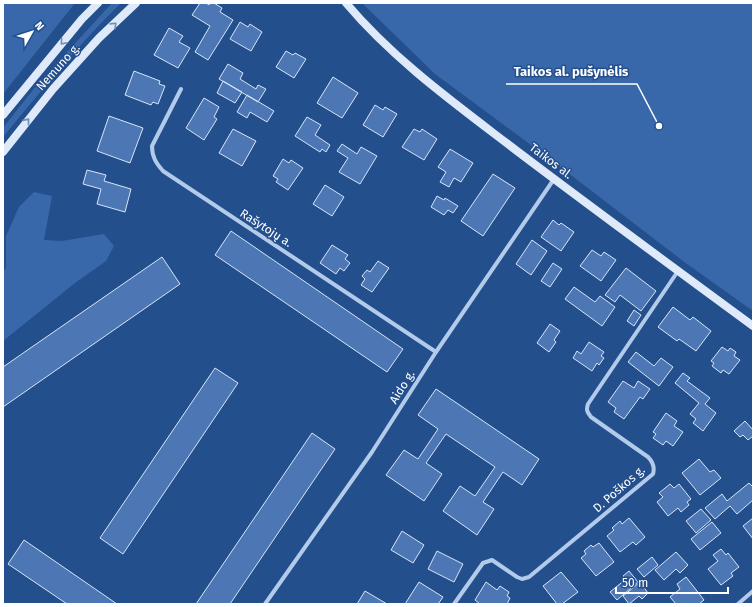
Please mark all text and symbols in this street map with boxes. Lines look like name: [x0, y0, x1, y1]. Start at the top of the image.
north arrow: [12, 12, 52, 52]
text: N: [32, 19, 47, 33]
one-way arrow: [109, 22, 117, 30]
one-way arrow: [60, 38, 67, 45]
street label: Nemuno g.: [33, 41, 83, 93]
callout: Taikos al. pušynėlis: [506, 59, 637, 84]
text: Taikos al. pušynėlis: [514, 64, 629, 79]
one-way arrow: [22, 119, 29, 126]
street label: Taikos al.: [527, 140, 575, 182]
street label: Rašytojų a.: [237, 206, 295, 250]
street label: Aido g.: [386, 368, 418, 406]
street label: D. Poškos g.: [590, 463, 648, 515]
scale bar: [616, 569, 728, 595]
text: 50 m: [622, 576, 648, 590]

